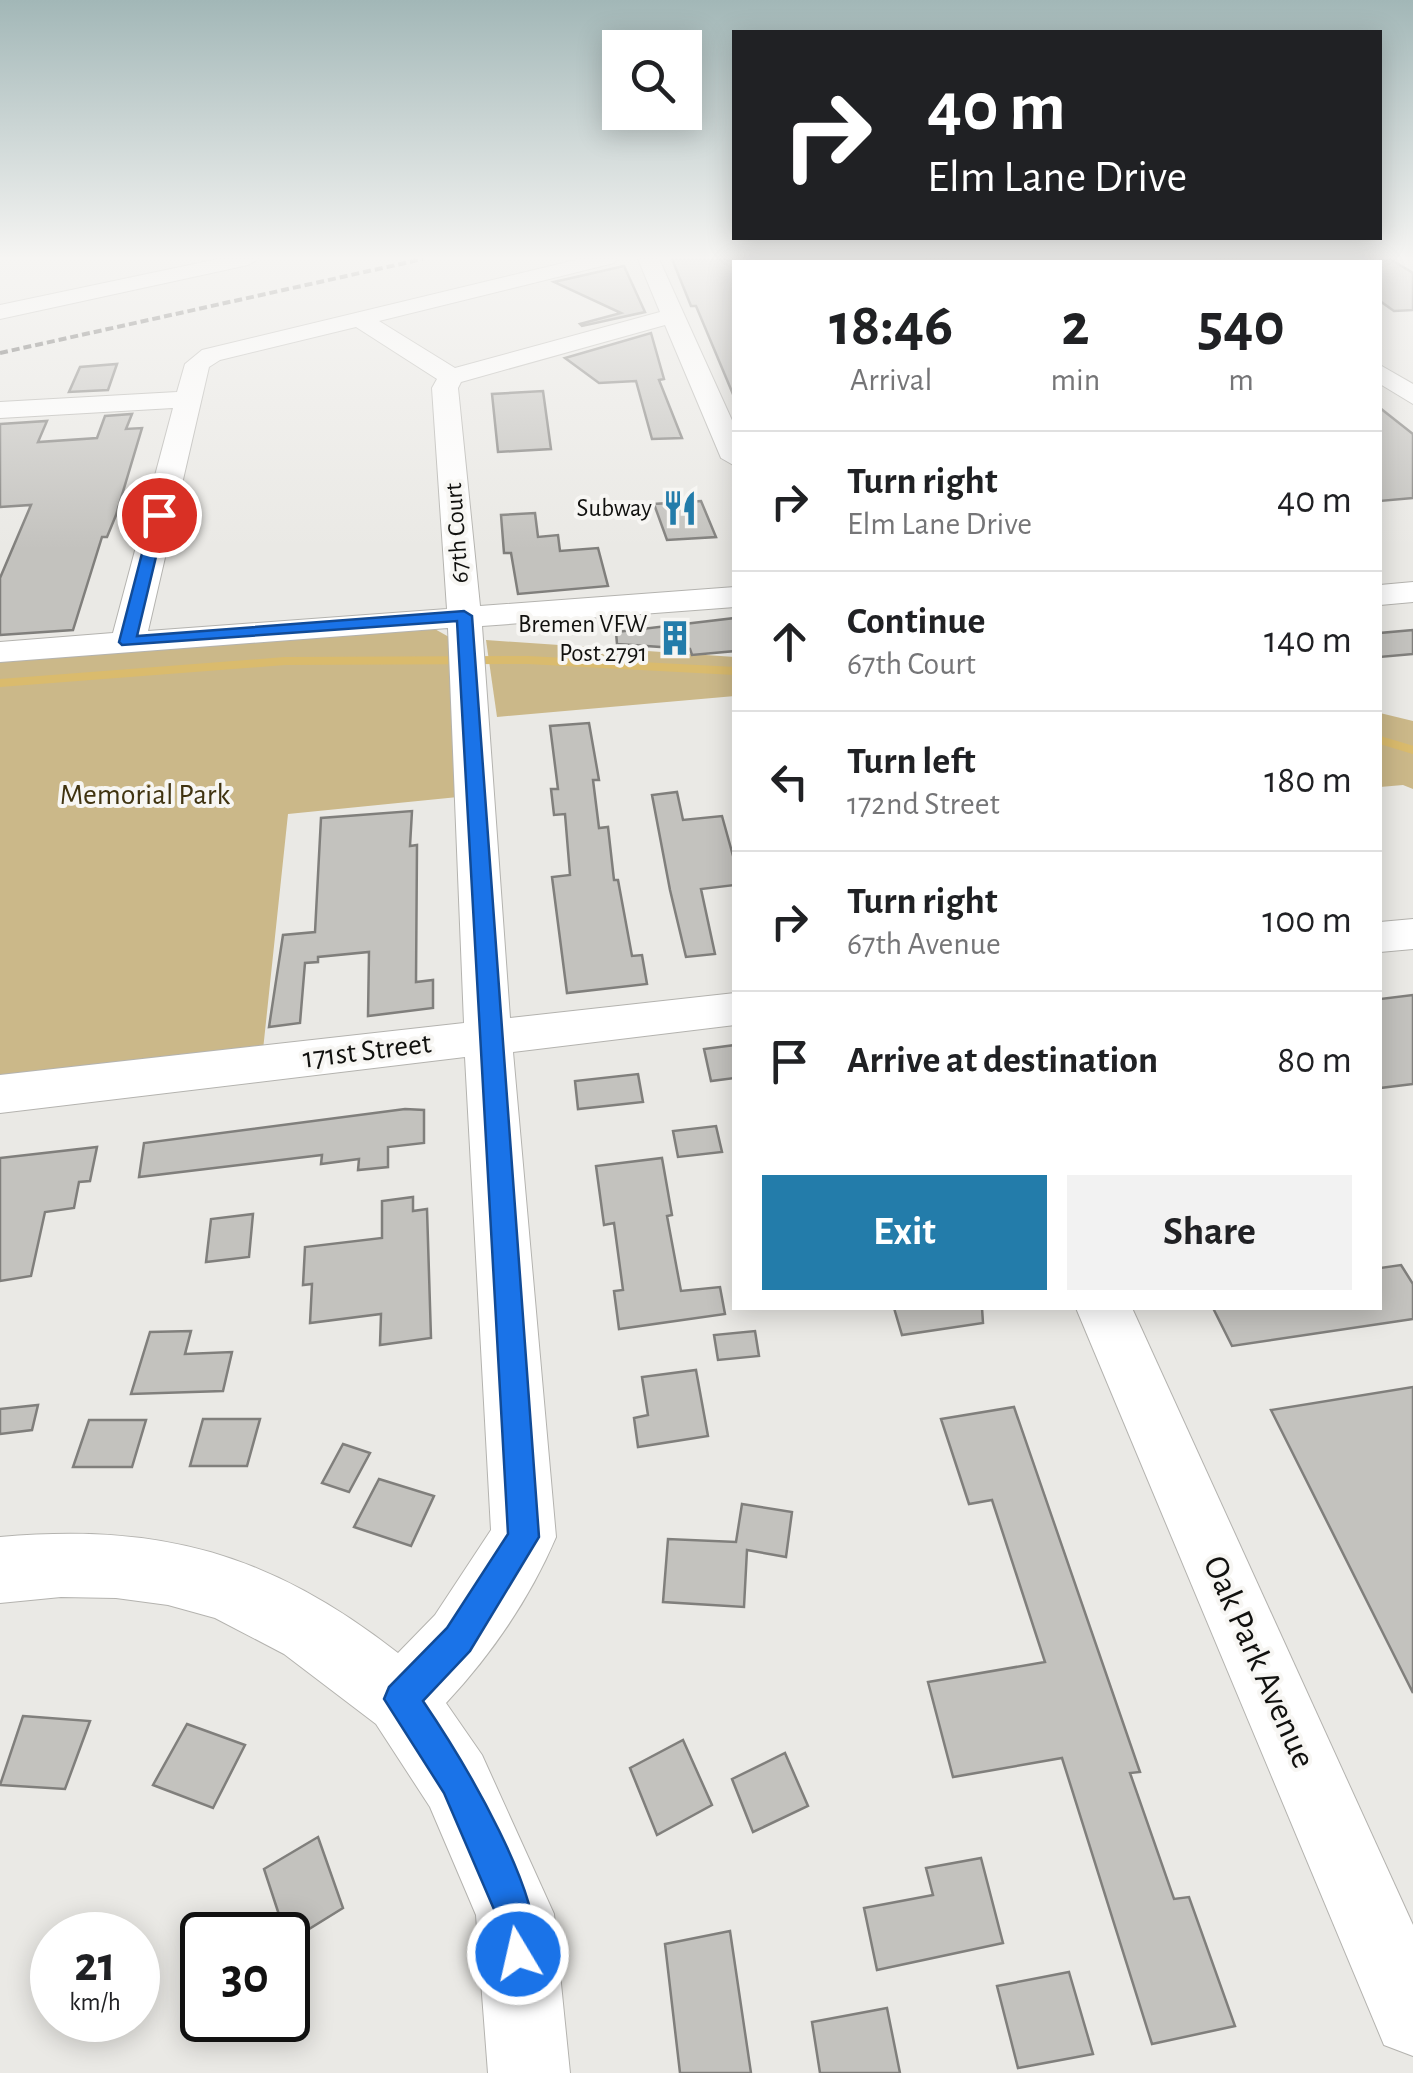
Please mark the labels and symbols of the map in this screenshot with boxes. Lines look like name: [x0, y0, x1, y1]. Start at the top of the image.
pin: [117, 473, 202, 558]
street label: 67th Court: [441, 482, 473, 584]
restaurant icon: Subway: [661, 489, 699, 527]
place label: Subway: [577, 496, 652, 521]
place label: Bremen VFW Post 2791: [518, 612, 648, 666]
building icon: Bremen VFW Post 2791: [656, 619, 694, 657]
park label: Memorial Park: [60, 780, 230, 810]
street label: 171st Street: [301, 1028, 433, 1074]
street label: Oak Park Avenue: [1197, 1551, 1321, 1773]
position arrow: [466, 1902, 570, 2006]
speed limit sign: 30: [180, 1912, 310, 2042]

